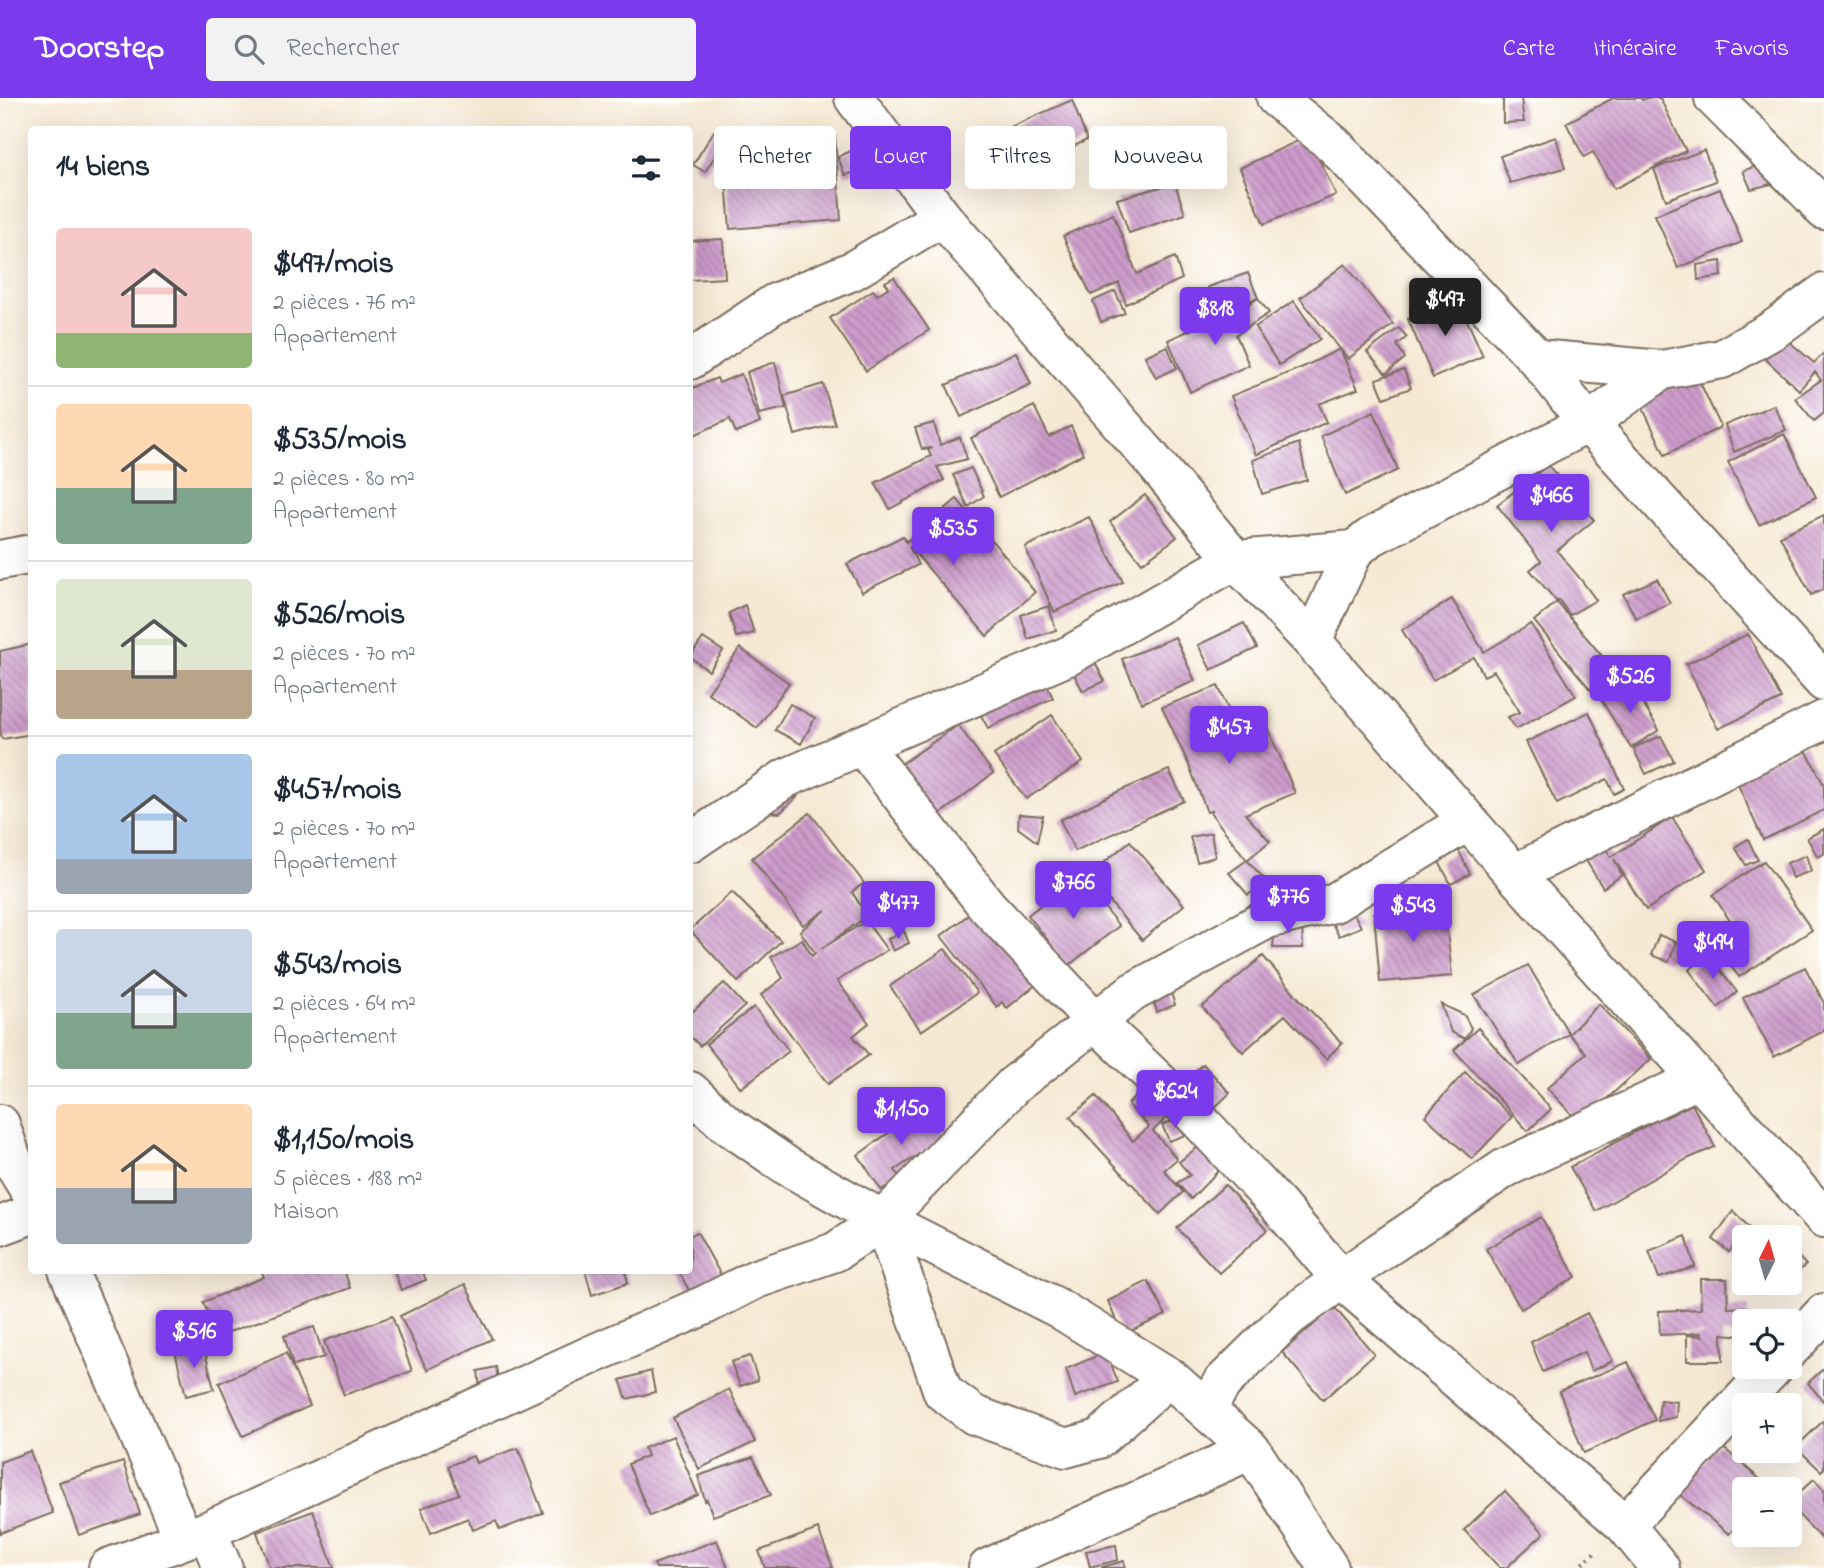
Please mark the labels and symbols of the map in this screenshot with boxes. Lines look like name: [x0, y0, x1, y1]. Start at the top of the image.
pin: $497: [1404, 278, 1486, 338]
pin: $818: [1174, 288, 1256, 347]
pin: $466: [1510, 474, 1592, 534]
pin: $535: [912, 508, 994, 567]
pin: $526: [1589, 656, 1671, 715]
pin: $457: [1188, 706, 1270, 766]
pin: $766: [1032, 862, 1114, 921]
pin: $776: [1247, 876, 1329, 935]
pin: $477: [857, 882, 939, 941]
pin: $543: [1372, 884, 1454, 944]
pin: $494: [1672, 922, 1754, 981]
pin: $624: [1134, 1070, 1216, 1130]
pin: $1,150: [844, 1088, 958, 1147]
north arrow: [1732, 1225, 1802, 1295]
pin: $516: [153, 1310, 235, 1370]

